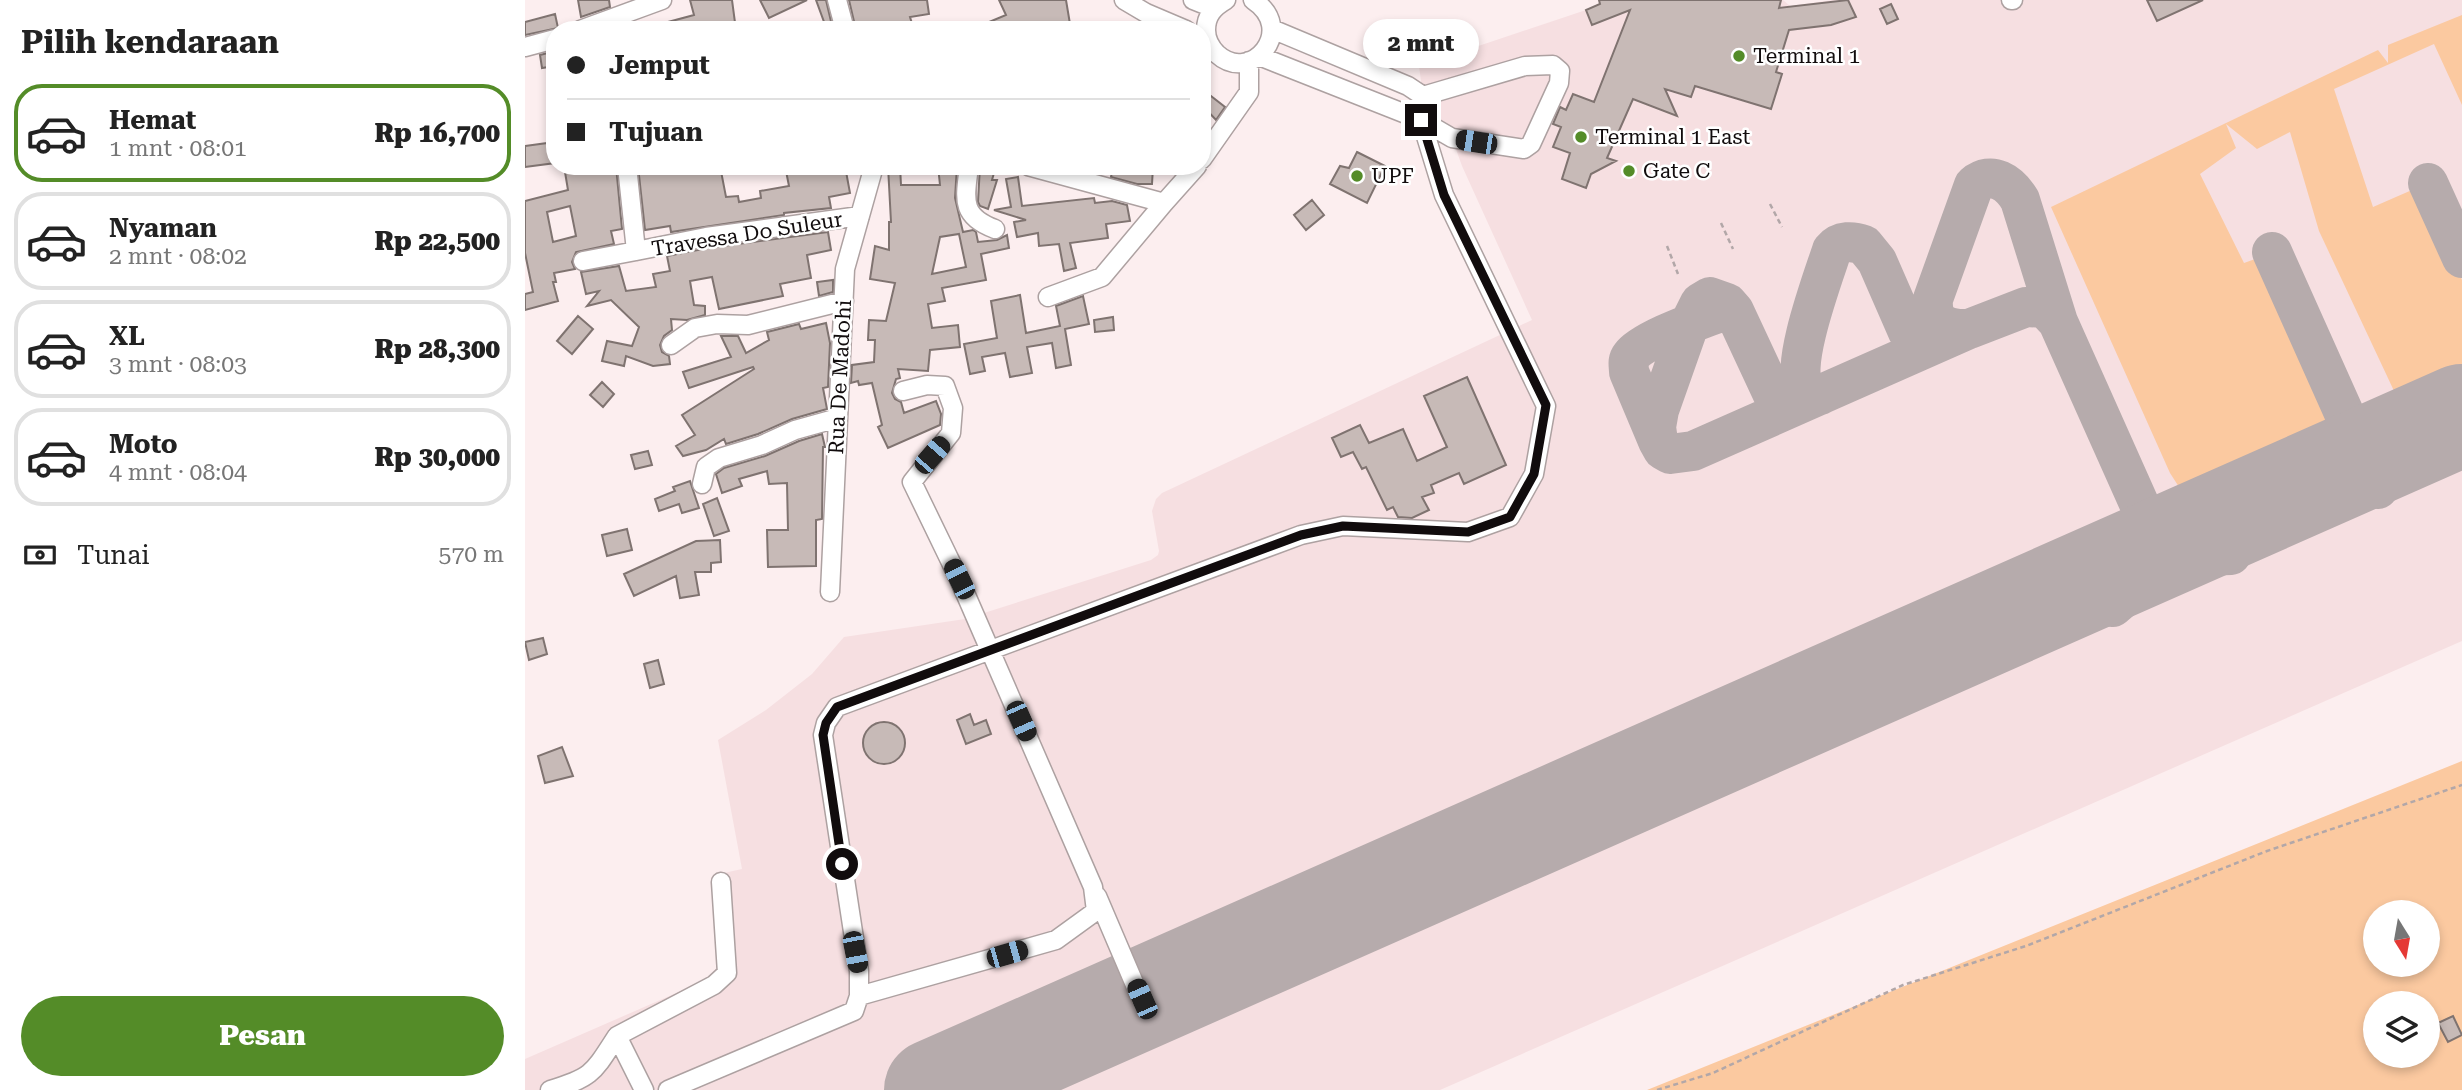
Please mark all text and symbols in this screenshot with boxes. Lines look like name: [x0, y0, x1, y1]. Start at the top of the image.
callout: 2 mnt: [1363, 18, 1479, 68]
text: Pilih kendaraan: [21, 23, 279, 61]
text: 2 mnt: [1388, 30, 1454, 57]
place label: Terminal 1: [1753, 44, 1860, 68]
marker: Terminal 1: [1731, 48, 1747, 64]
text: Jemput: [609, 50, 710, 80]
icon: car: [25, 102, 88, 165]
route end: [1405, 104, 1437, 136]
text: Hemat: [109, 105, 196, 135]
text: Tujuan: [609, 117, 703, 147]
text: Rp 16,700: [374, 118, 500, 148]
place label: Terminal 1 East: [1595, 125, 1750, 149]
car: [1454, 128, 1499, 156]
marker: Terminal 1 East: [1573, 129, 1589, 145]
text: 1 mnt · 08:01: [109, 135, 247, 162]
place label: Gate C: [1643, 159, 1710, 183]
marker: Gate C: [1621, 163, 1637, 179]
place label: UPF: [1371, 164, 1414, 188]
marker: UPF: [1349, 168, 1365, 184]
street label: Travessa Do Suleur: [650, 207, 845, 261]
icon: car: [25, 210, 88, 273]
text: Nyaman: [109, 213, 217, 243]
text: Rp 22,500: [374, 226, 500, 256]
text: 2 mnt · 08:02: [109, 243, 247, 270]
street label: Rua De Madohi: [824, 299, 856, 455]
icon: car: [25, 318, 88, 381]
text: XL: [109, 321, 145, 351]
text: Rp 28,300: [374, 334, 500, 364]
text: 3 mnt · 08:03: [109, 351, 247, 378]
icon: car: [25, 426, 88, 489]
text: Moto: [109, 429, 178, 459]
car: [911, 432, 954, 478]
text: Rp 30,000: [374, 442, 500, 472]
text: 4 mnt · 08:04: [109, 459, 247, 486]
icon: cash: [21, 536, 59, 574]
text: Tunai: [77, 540, 150, 570]
text: 570 m: [439, 541, 504, 568]
car: [941, 556, 978, 602]
car: [1003, 698, 1040, 744]
route start: [826, 848, 858, 880]
north arrow: [2363, 900, 2439, 976]
map controls: [2363, 900, 2440, 1068]
car: [841, 929, 870, 975]
car: [984, 938, 1031, 970]
car: [1124, 976, 1161, 1022]
button: layers: [2363, 991, 2440, 1068]
button: Pesan: [21, 996, 504, 1076]

